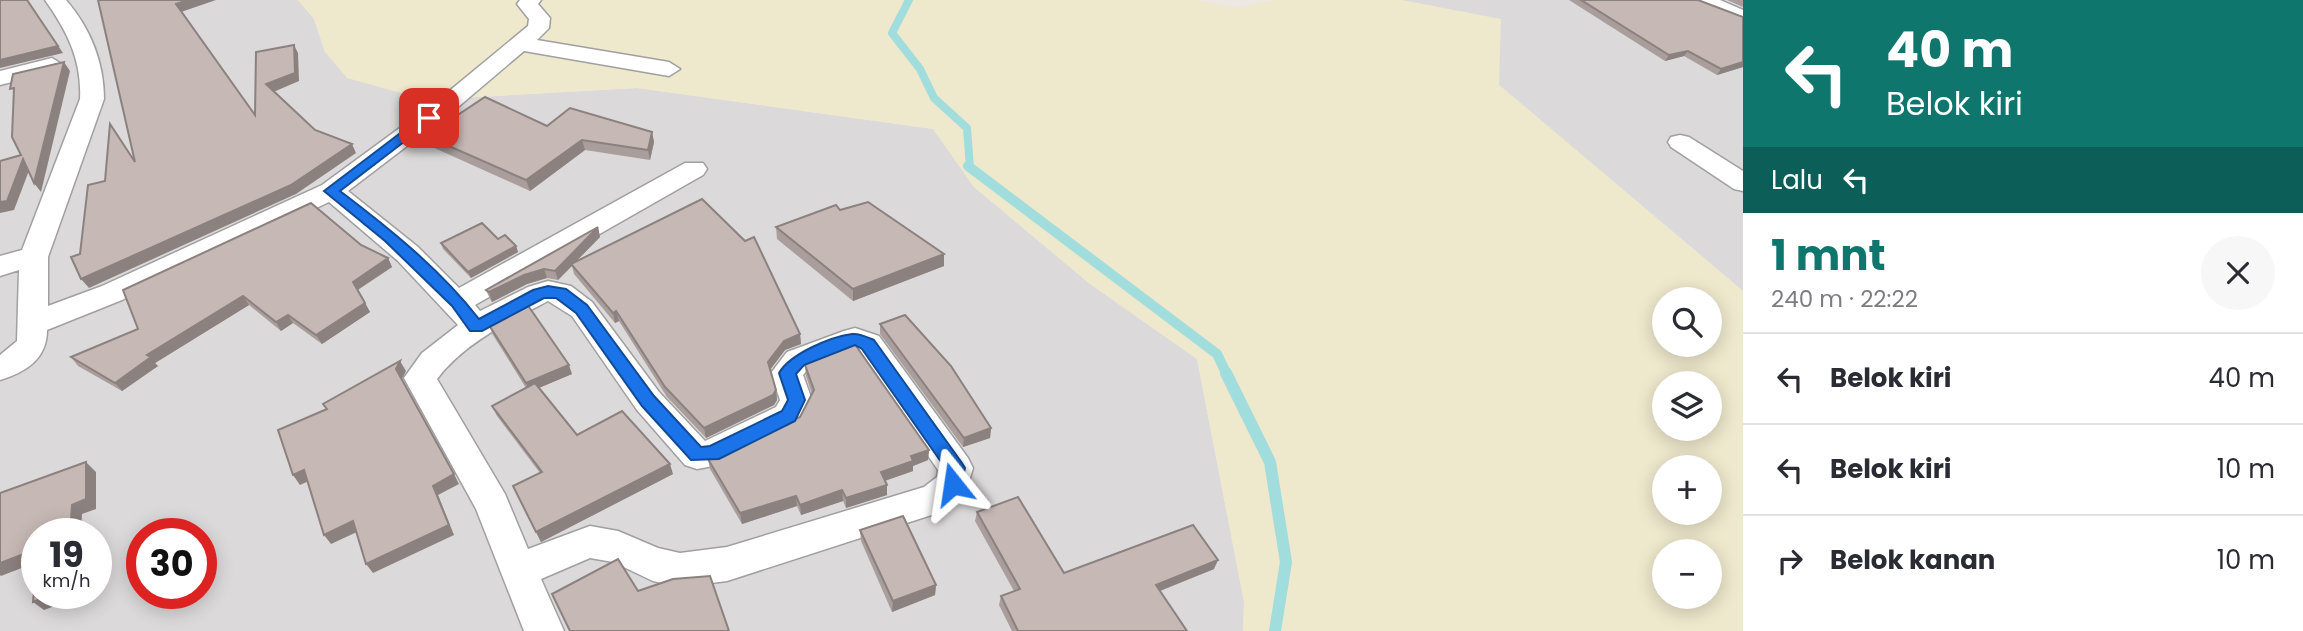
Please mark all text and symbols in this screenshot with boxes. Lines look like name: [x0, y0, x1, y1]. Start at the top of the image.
text: 40 m: [1886, 16, 2013, 84]
icon: left: [1771, 28, 1862, 119]
text: Belok kiri: [1886, 81, 2023, 126]
pin: [399, 88, 459, 148]
icon: arrive: [410, 99, 448, 137]
icon: left: [1837, 161, 1875, 199]
text: Lalu: [1771, 162, 1823, 198]
text: 1 mnt: [1771, 226, 1886, 285]
button: close: [2201, 236, 2275, 310]
text: 240 m · 22:22: [1771, 283, 1918, 315]
map controls: [1652, 287, 1722, 609]
button: search: [1652, 287, 1722, 357]
icon: left: [1771, 360, 1809, 398]
text: Belok kiri: [1830, 360, 1952, 396]
text: 40 m: [2209, 360, 2275, 396]
button: layers: [1652, 371, 1722, 441]
position arrow: [916, 447, 990, 521]
icon: left: [1771, 451, 1809, 489]
text: Belok kiri: [1830, 451, 1952, 487]
text: 10 m: [2217, 451, 2275, 487]
button: +: [1652, 455, 1722, 525]
speed limit sign: 30: [126, 518, 217, 609]
text: 19: [49, 530, 84, 579]
button: −: [1652, 539, 1722, 609]
icon: right: [1771, 542, 1809, 580]
text: Belok kanan: [1830, 542, 1995, 578]
text: 10 m: [2217, 542, 2275, 578]
text: km/h: [43, 568, 90, 593]

